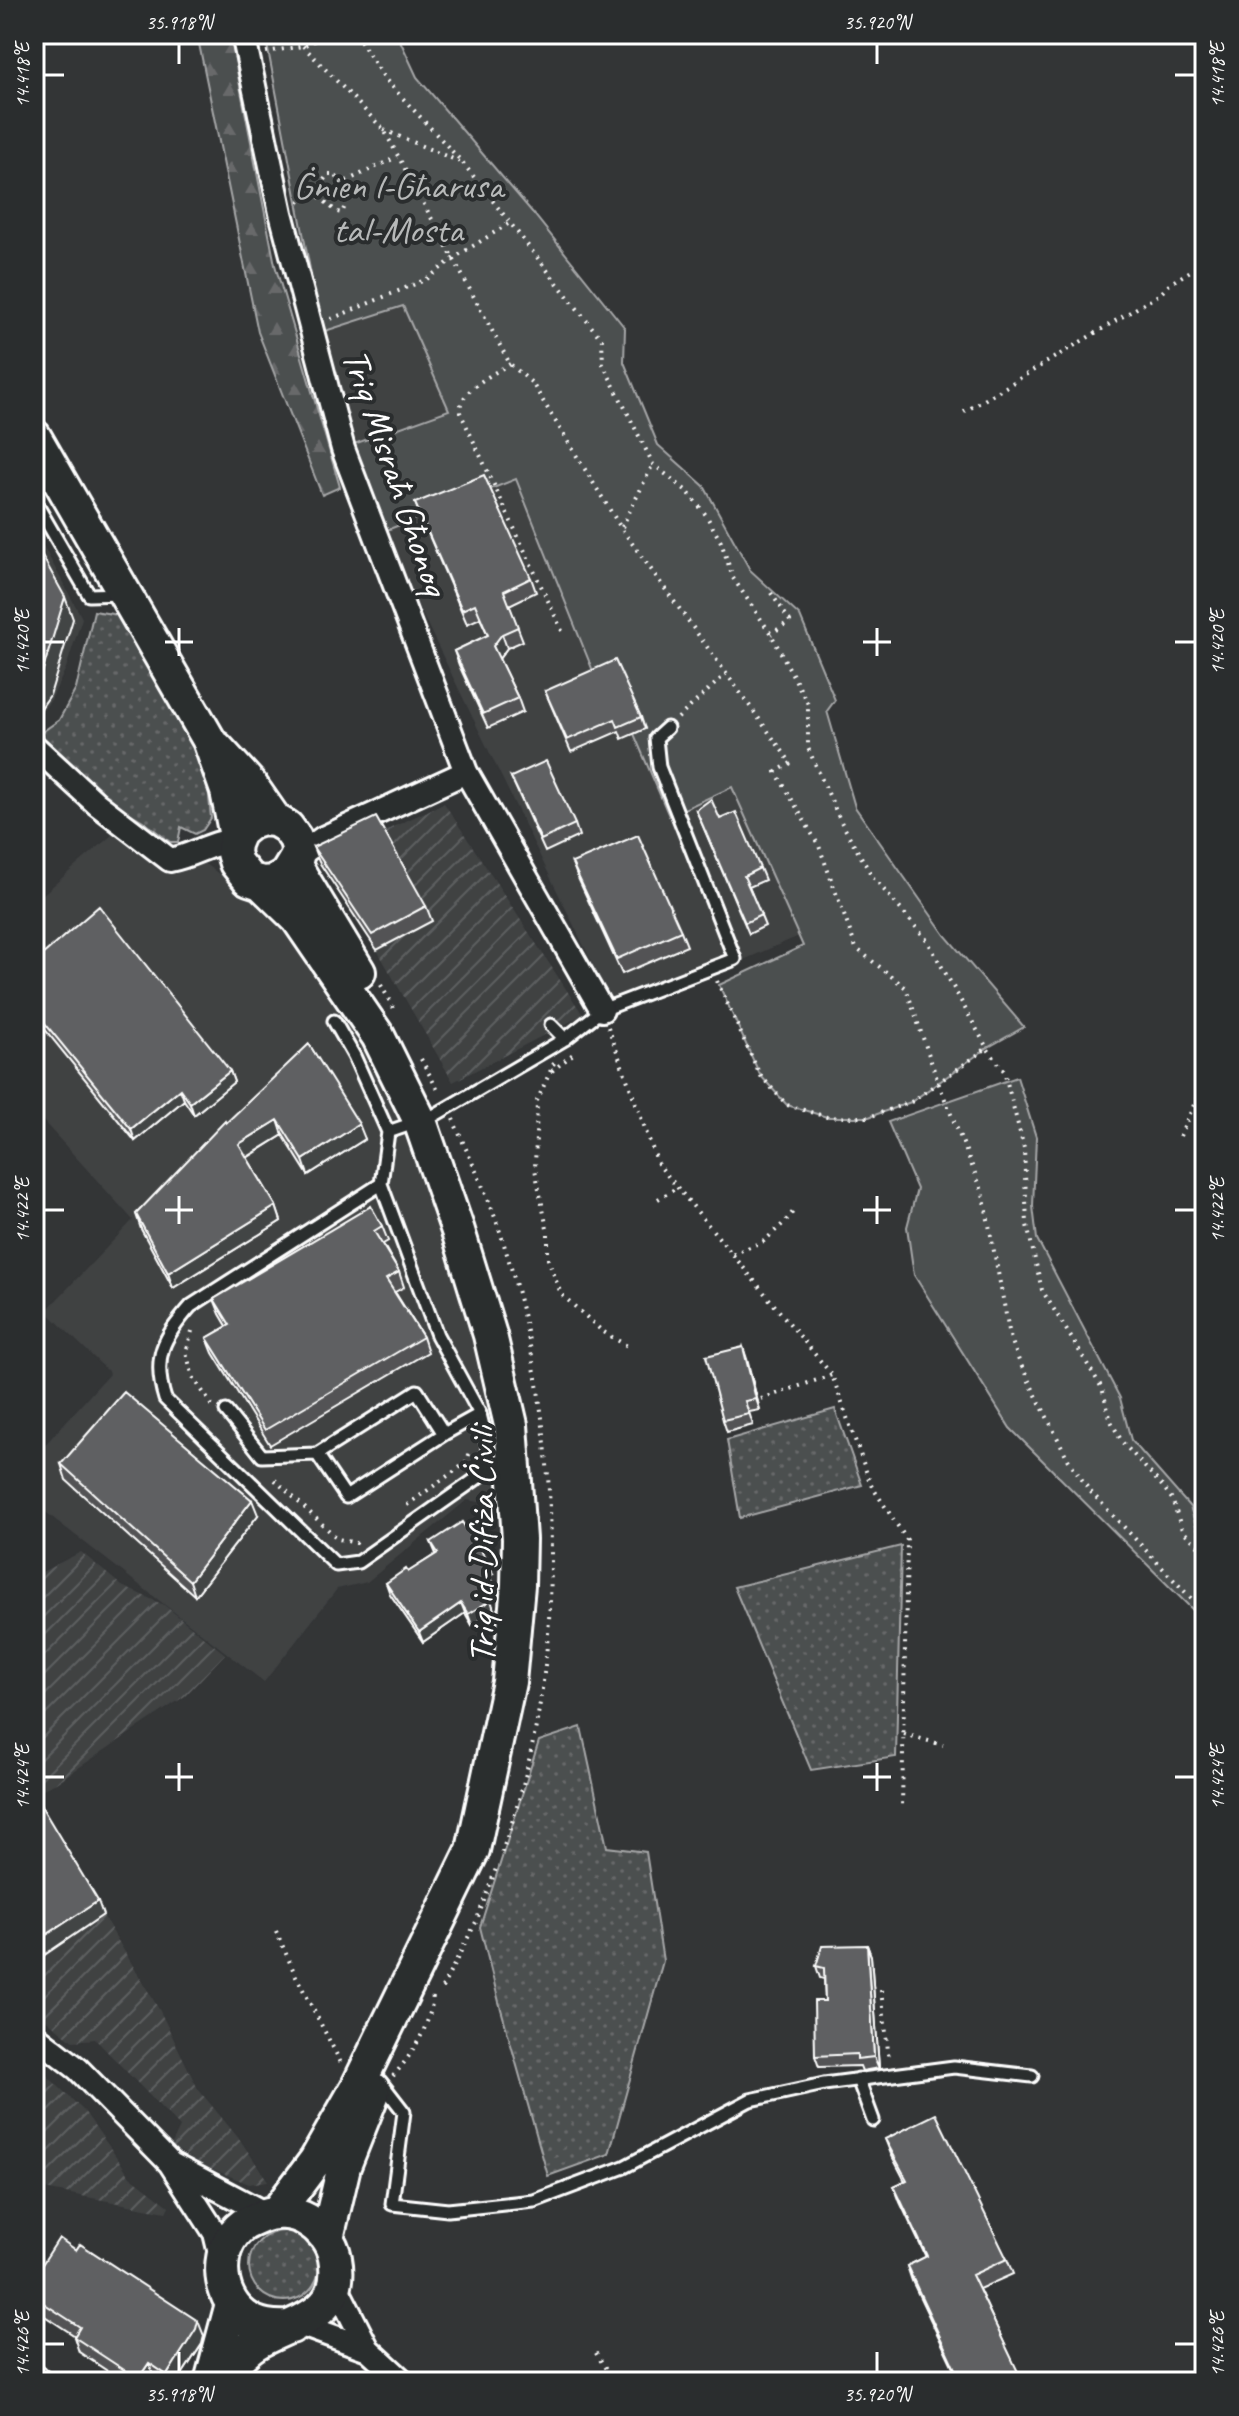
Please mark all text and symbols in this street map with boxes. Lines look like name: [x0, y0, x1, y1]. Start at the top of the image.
text: 35.918°N: [146, 10, 215, 35]
text: 35.920°N: [844, 10, 913, 35]
text: 14.418°E: [10, 40, 35, 108]
text: 14.418°E: [1205, 40, 1230, 108]
park label: Ġnien l-Għarusa tal-Mosta: [293, 162, 506, 253]
street label: Triq Misraħ Għonoq: [332, 343, 461, 605]
text: 14.420°E: [10, 607, 35, 675]
text: 14.420°E: [1205, 607, 1230, 675]
text: 14.422°E: [10, 1175, 35, 1243]
text: 14.422°E: [1205, 1175, 1230, 1243]
street label: Triq id-Difiża Ċivili: [458, 1422, 505, 1664]
text: 14.424°E: [10, 1742, 35, 1810]
text: 14.424°E: [1205, 1742, 1230, 1810]
text: 14.426°E: [10, 2309, 35, 2377]
text: 14.426°E: [1205, 2309, 1230, 2377]
text: 35.918°N: [146, 2382, 215, 2407]
text: 35.920°N: [844, 2382, 913, 2407]

